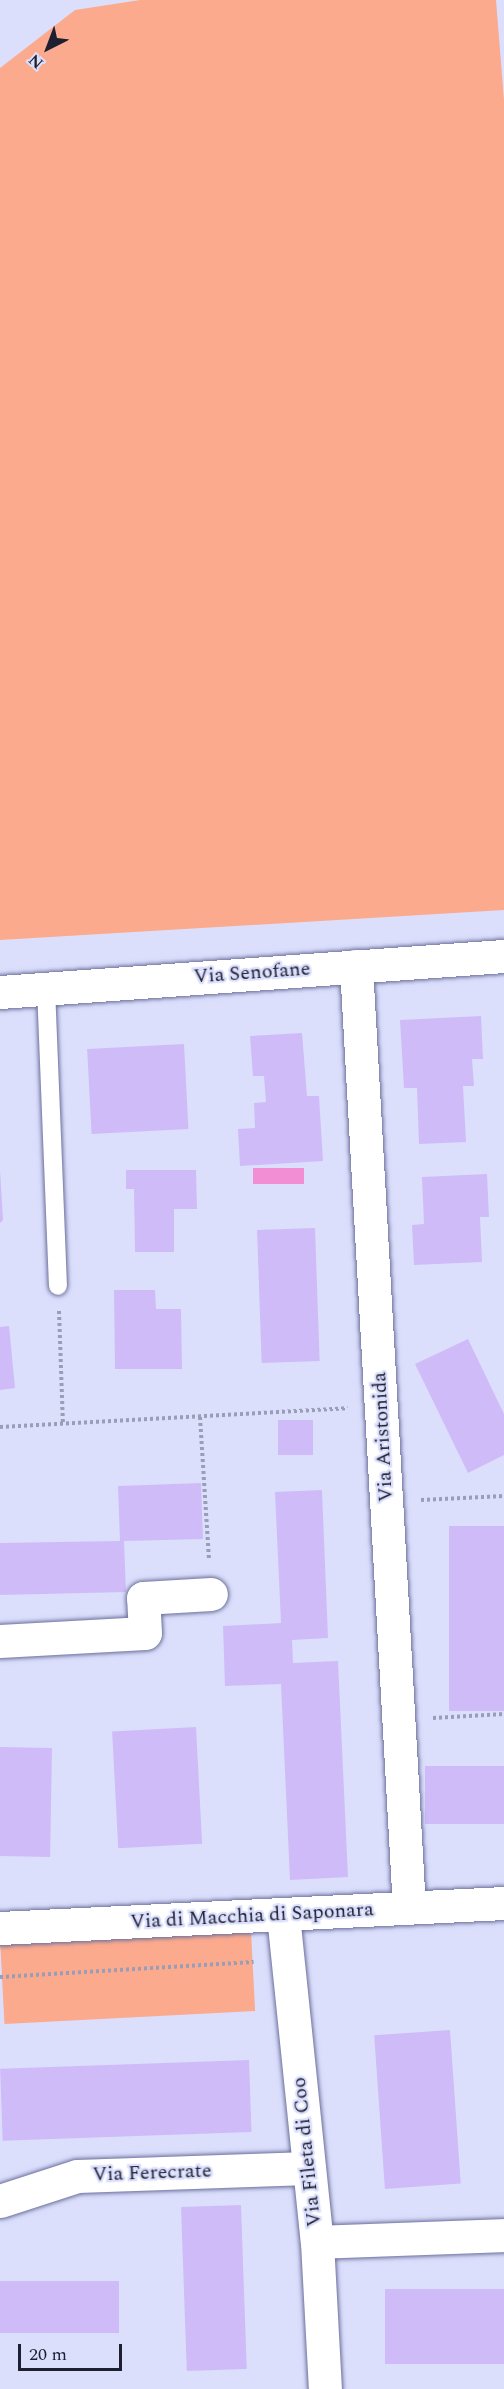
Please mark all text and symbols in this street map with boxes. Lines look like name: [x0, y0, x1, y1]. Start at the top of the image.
north arrow: [18, 18, 78, 78]
text: N: [23, 48, 49, 75]
street label: Via Senofane: [193, 957, 311, 989]
street label: Via Aristonida: [368, 1371, 398, 1503]
street label: Via di Macchia di Saponara: [130, 1898, 374, 1934]
street label: Via Fileta di Coo: [287, 2076, 327, 2228]
street label: Via Ferecrate: [92, 2159, 212, 2187]
scale bar: [21, 2332, 124, 2370]
text: 20 m: [29, 2341, 67, 2368]

